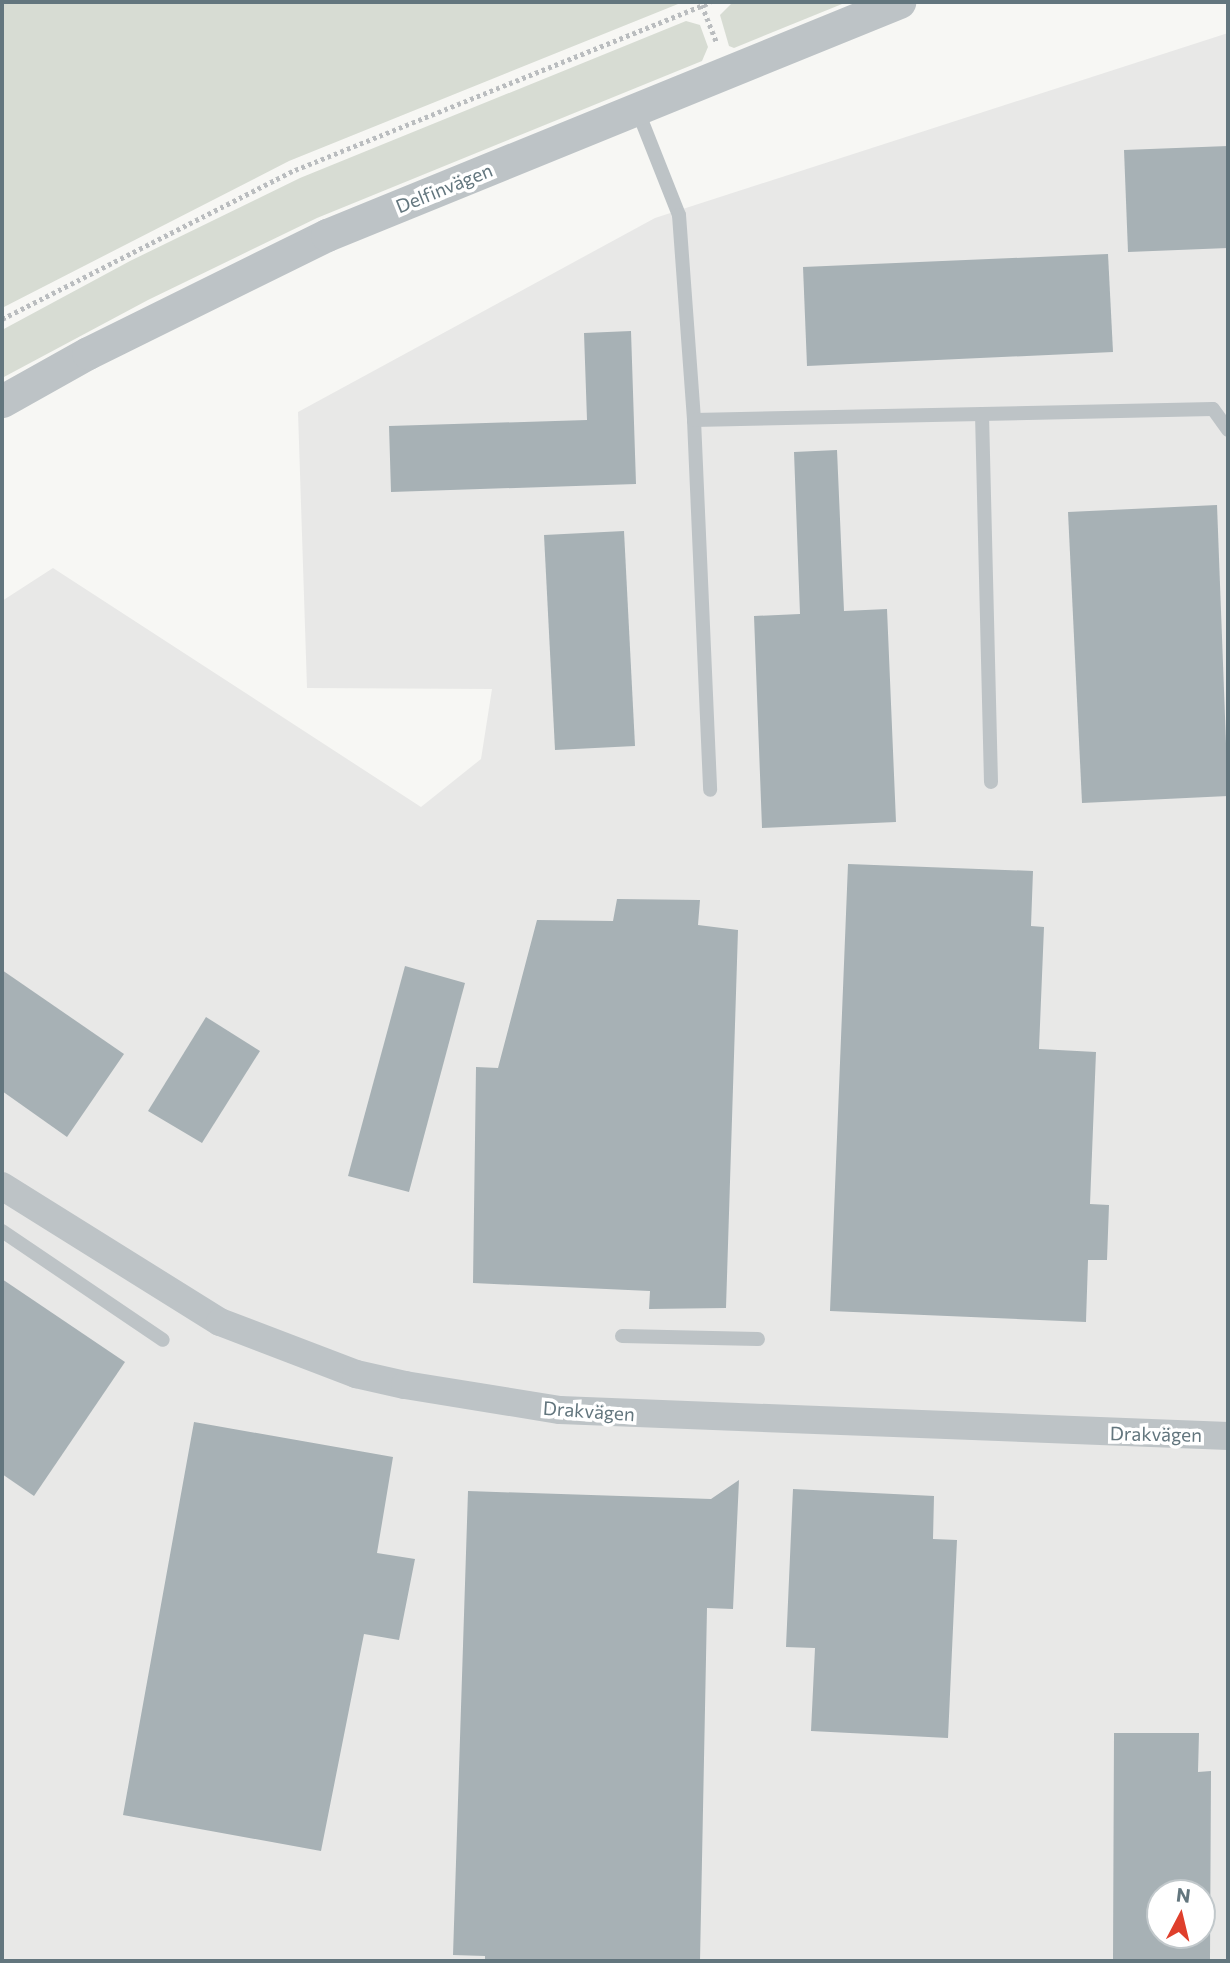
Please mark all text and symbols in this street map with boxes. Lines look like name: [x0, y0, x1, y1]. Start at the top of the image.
street label: Delfinvägen: [392, 158, 496, 218]
street label: Drakvägen: [542, 1396, 636, 1426]
street label: Drakvägen: [1110, 1422, 1202, 1446]
north arrow: [1146, 1879, 1216, 1949]
text: N: [1175, 1882, 1192, 1907]

